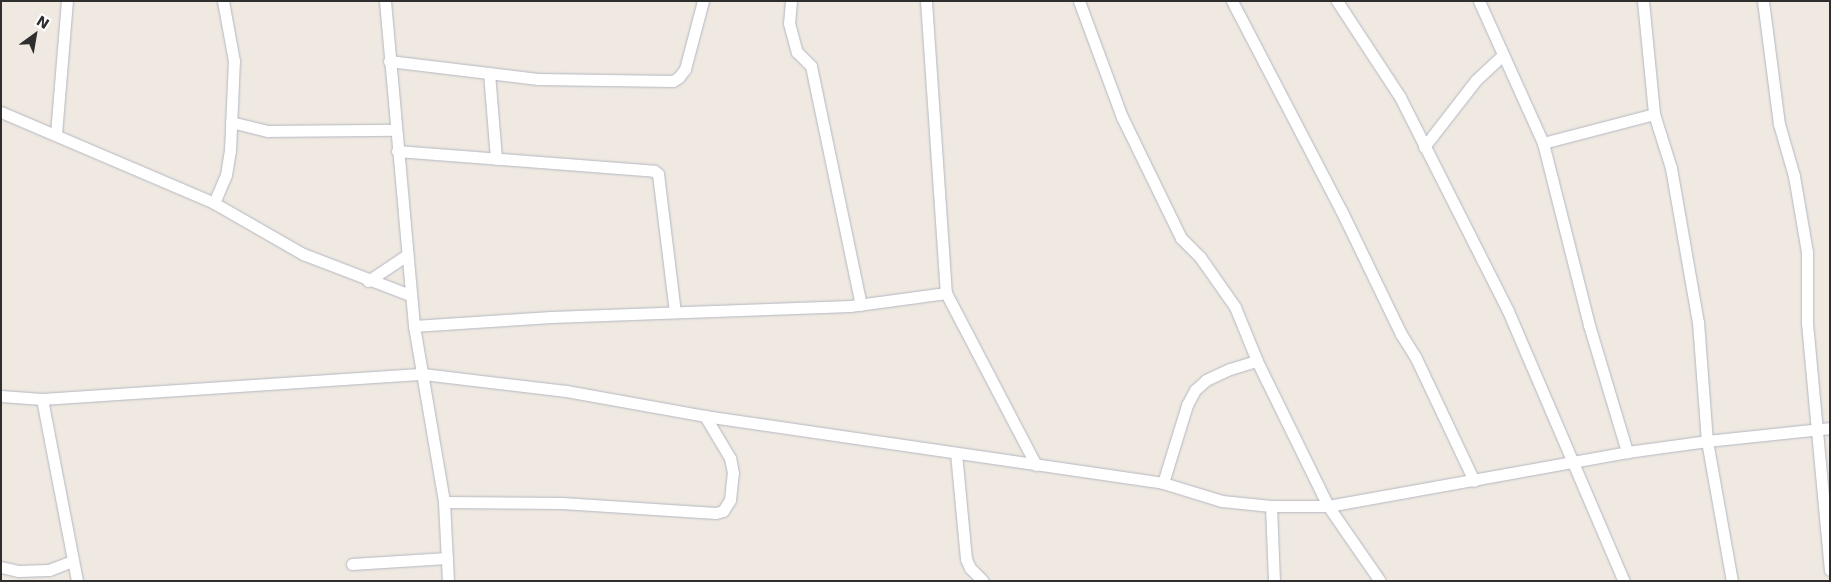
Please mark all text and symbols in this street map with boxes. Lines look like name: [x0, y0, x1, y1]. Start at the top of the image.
north arrow: [10, 10, 60, 60]
text: N: [34, 12, 52, 32]

